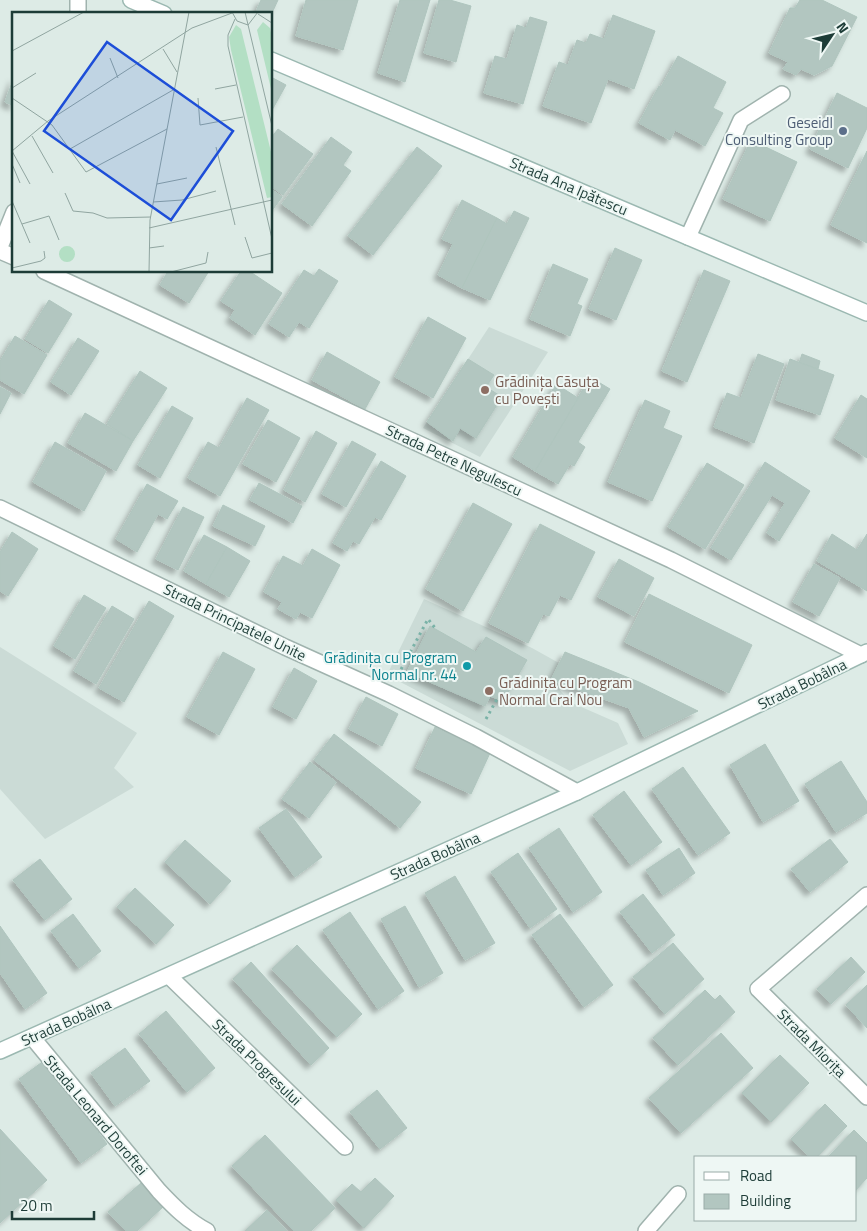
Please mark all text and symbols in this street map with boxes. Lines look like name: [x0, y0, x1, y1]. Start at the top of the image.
north arrow: [807, 10, 857, 60]
inset map: [12, 12, 272, 272]
text: N: [832, 17, 854, 37]
place label: Geseidl Consulting Group: [725, 111, 833, 151]
marker: Geseidl Consulting Group: [837, 125, 849, 137]
street label: Strada Ana Ipătescu: [507, 151, 631, 221]
place label: Grădinița Căsuța cu Povești: [495, 370, 600, 410]
marker: Grădinița Căsuța cu Povești: [479, 384, 491, 396]
street label: Strada Petre Negulescu: [382, 418, 526, 502]
street label: Strada Principatele Unite: [160, 577, 310, 667]
place label: Grădinița cu Program Normal nr. 44: [324, 646, 457, 686]
street label: Strada Bobâlna: [754, 652, 851, 715]
marker: Grădinița cu Program Normal nr. 44: [461, 660, 473, 672]
place label: Grădinița cu Program Normal Crai Nou: [499, 671, 632, 711]
marker: Grădinița cu Program Normal Crai Nou: [483, 685, 495, 697]
street label: Strada Bobâlna: [386, 826, 484, 886]
street label: Strada Bobâlna: [17, 992, 115, 1052]
street label: Strada Miorița: [772, 1003, 852, 1083]
street label: Strada Progresului: [207, 1013, 307, 1111]
street label: Strada Leonard Doroftei: [39, 1050, 153, 1180]
legend: [694, 1156, 857, 1221]
text: Road: [740, 1164, 772, 1187]
scale bar: [12, 1188, 95, 1220]
text: Building: [740, 1189, 791, 1212]
text: 20 m: [20, 1194, 53, 1217]

